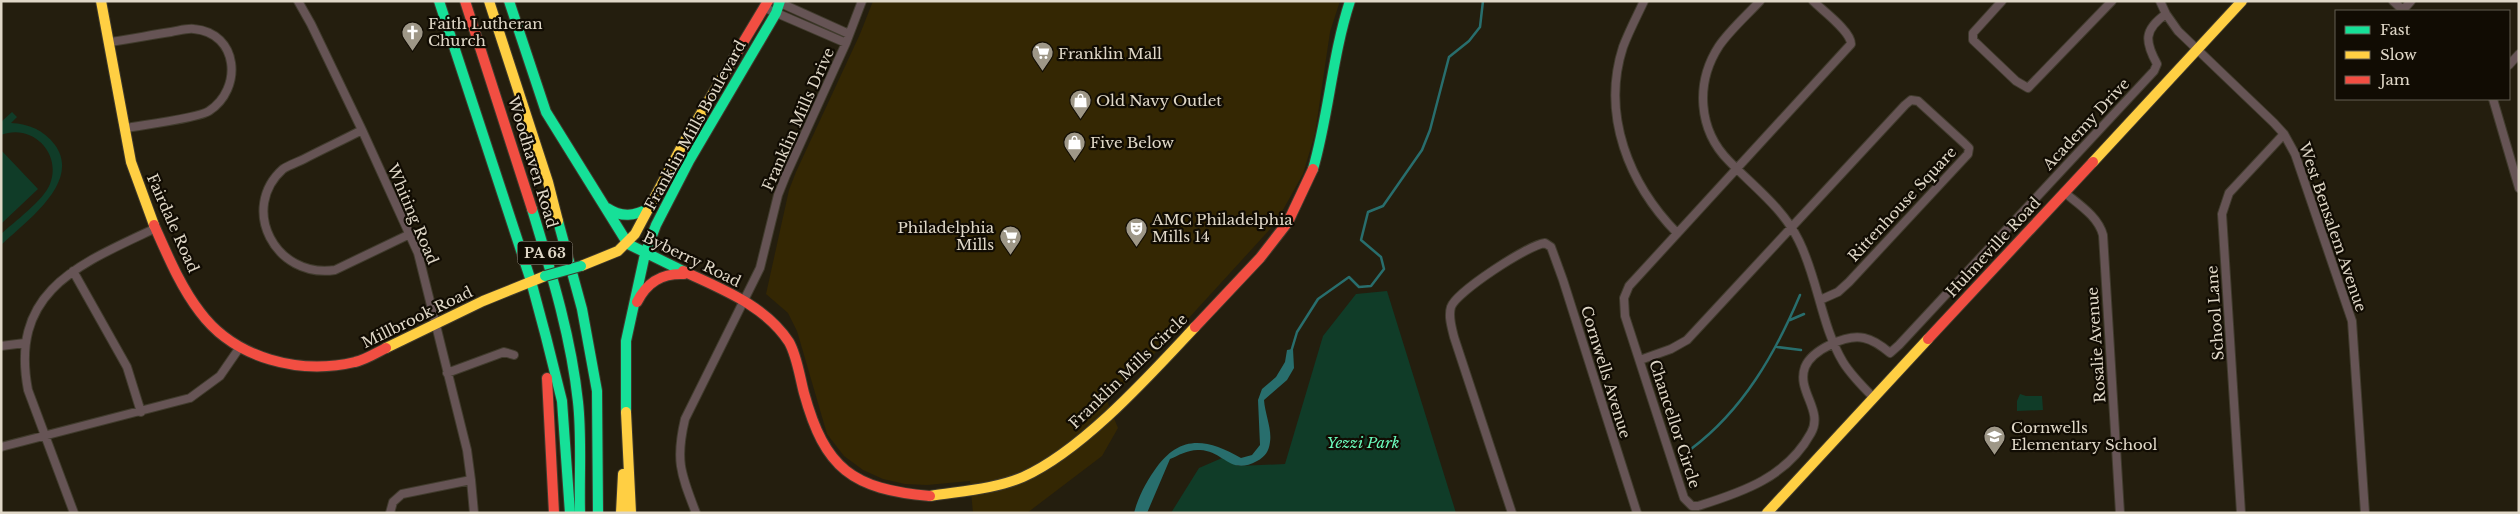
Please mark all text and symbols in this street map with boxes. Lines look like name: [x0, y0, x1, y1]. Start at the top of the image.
legend: [2335, 10, 2510, 100]
place label: Faith Lutheran Church: [428, 14, 543, 50]
church icon: Faith Lutheran Church: [400, 20, 424, 51]
text: Fast: [2380, 20, 2411, 39]
street label: Franklin Mills Boulevard: [640, 37, 750, 213]
supermarket icon: Franklin Mall: [1030, 41, 1054, 72]
street label: Franklin Mills Drive: [758, 44, 838, 194]
place label: Franklin Mall: [1058, 44, 1162, 63]
text: Slow: [2380, 45, 2417, 64]
text: Jam: [2378, 70, 2410, 89]
street label: Academy Drive: [2038, 74, 2133, 175]
shop icon: Old Navy Outlet: [1068, 88, 1092, 119]
place label: Old Navy Outlet: [1096, 91, 1222, 110]
street label: Woodhaven Road: [504, 93, 562, 230]
shop icon: Five Below: [1062, 130, 1086, 161]
place label: Five Below: [1090, 133, 1174, 152]
street label: West Bensalem Avenue: [2295, 139, 2371, 314]
street label: Rittenhouse Square: [1844, 142, 1960, 266]
street label: Whiting Road: [383, 160, 443, 267]
street label: Fairdale Road: [143, 171, 203, 275]
street label: Hulmeville Road: [1942, 193, 2044, 301]
place label: AMC Philadelphia Mills 14: [1151, 210, 1293, 246]
theatre icon: AMC Philadelphia Mills 14: [1124, 216, 1148, 247]
place label: Philadelphia Mills: [898, 218, 995, 254]
supermarket icon: Philadelphia Mills: [998, 224, 1022, 255]
street label: Byberry Road: [640, 227, 744, 291]
road number: PA 63: [518, 242, 572, 264]
street label: School Lane: [2202, 265, 2228, 361]
street label: Millbrook Road: [359, 282, 475, 352]
street label: Rosalie Avenue: [2082, 286, 2110, 404]
street label: Cornwells Avenue: [1577, 303, 1635, 441]
street label: Franklin Mills Circle: [1065, 309, 1191, 433]
street label: Chancellor Circle: [1645, 357, 1705, 491]
place label: Cornwells Elementary School: [2011, 418, 2158, 454]
school or university icon: Cornwells Elementary School: [1983, 424, 2007, 455]
park label: Yezzi Park: [1327, 433, 1399, 452]

